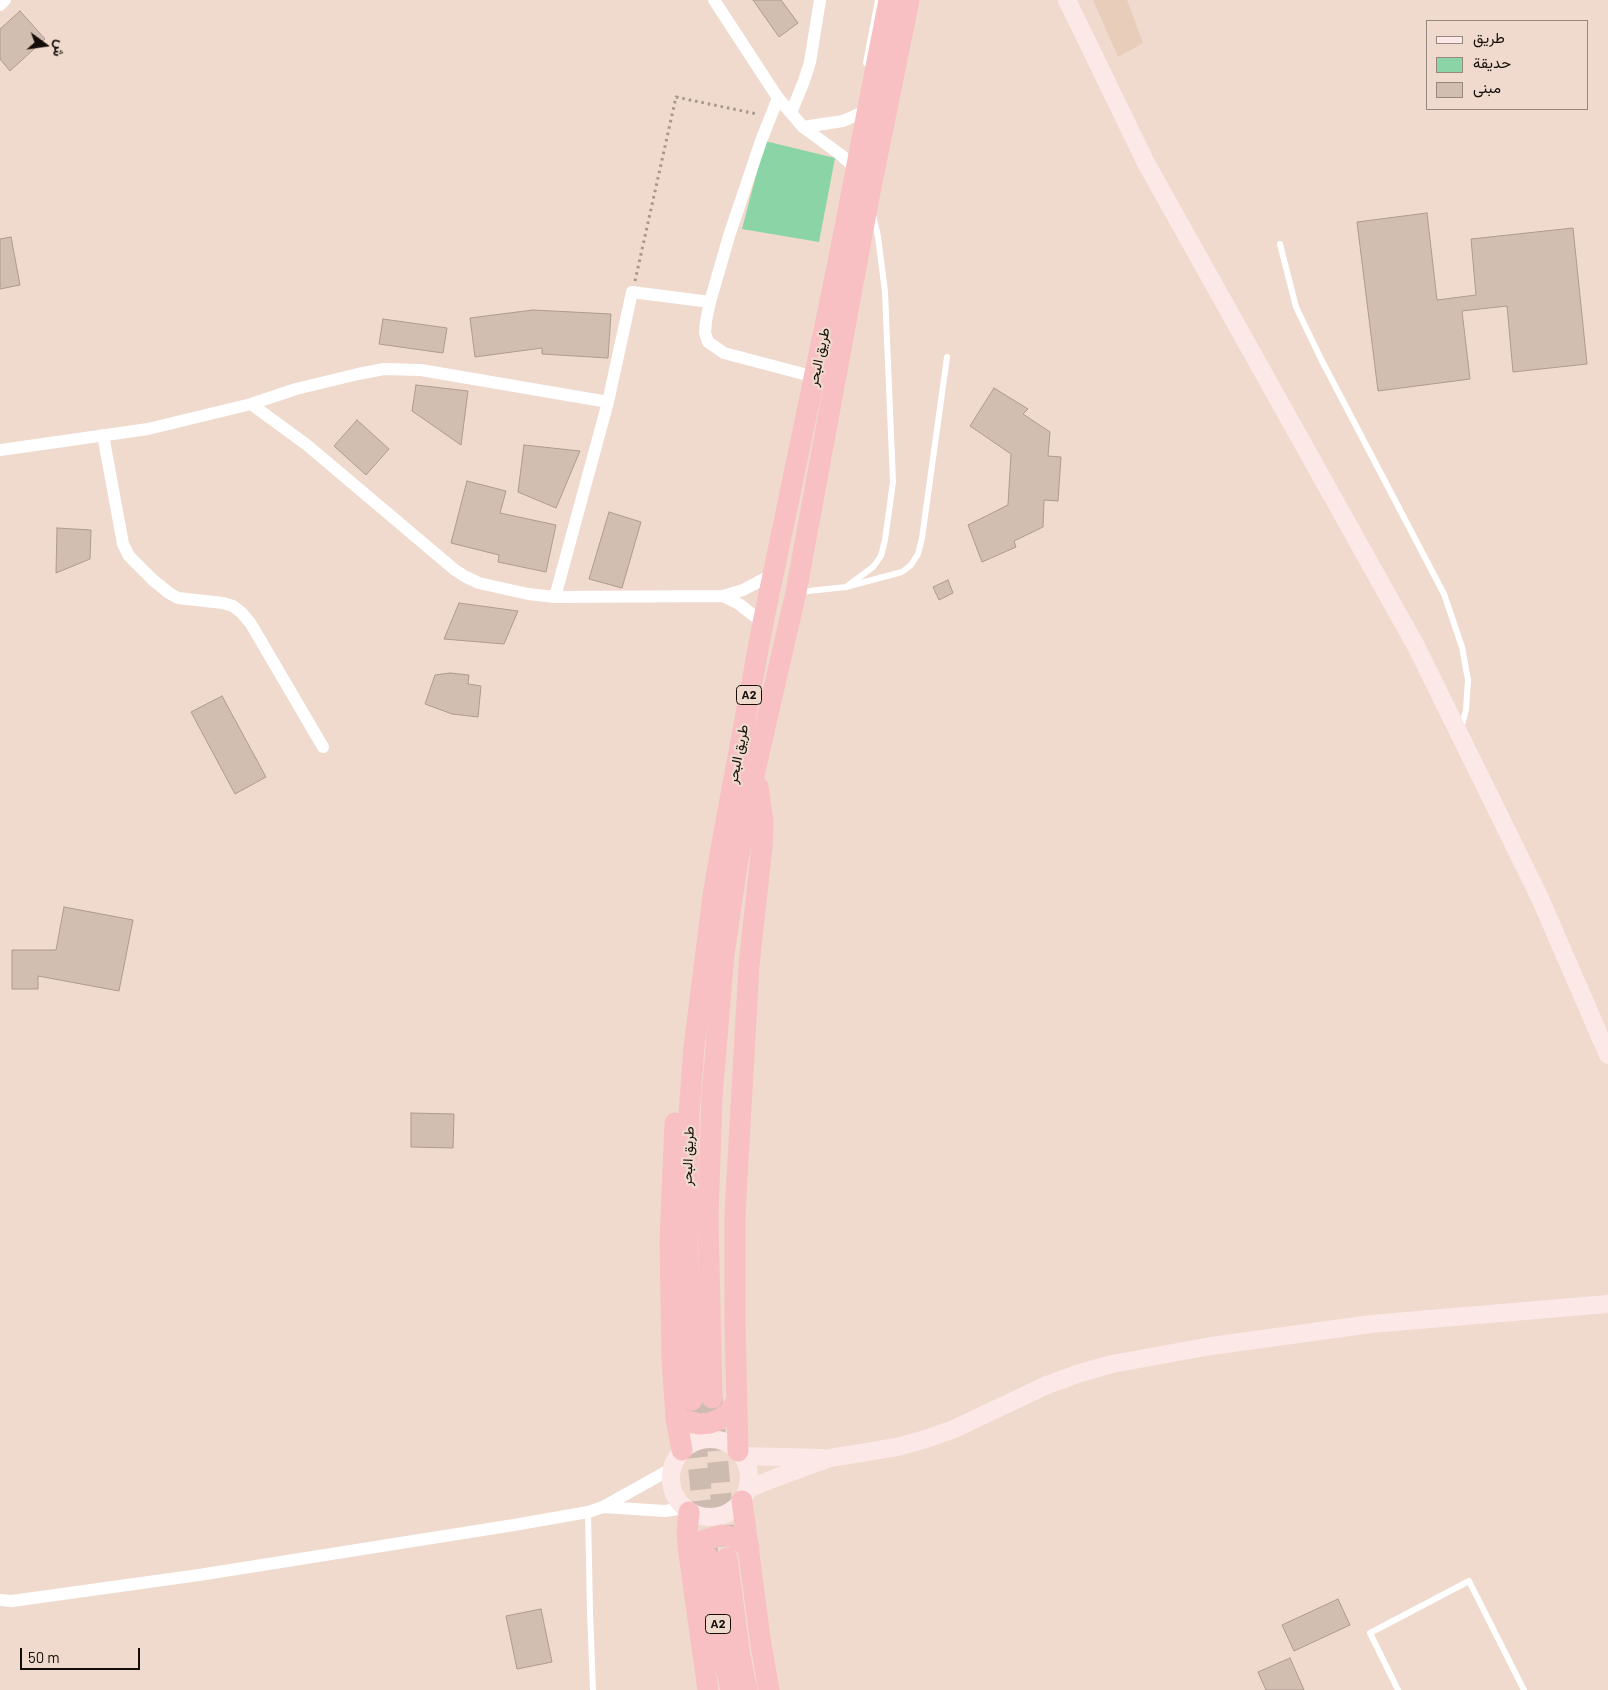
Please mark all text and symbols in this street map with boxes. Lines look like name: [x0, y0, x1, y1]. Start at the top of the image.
north arrow: [20, 20, 70, 70]
legend: [1426, 20, 1588, 110]
text: طريق: [1473, 28, 1505, 46]
text: ش: [50, 39, 70, 59]
text: حديقة: [1473, 53, 1511, 71]
text: مبنى: [1473, 78, 1501, 96]
street label: طريق البحر: [805, 326, 833, 388]
road number: A2: [736, 686, 762, 704]
street label: طريق البحر: [724, 723, 752, 785]
street label: طريق البحر: [679, 1126, 697, 1186]
road number: A2: [706, 1615, 730, 1634]
scale bar: [22, 1638, 142, 1670]
text: 50 m: [28, 1648, 60, 1666]

